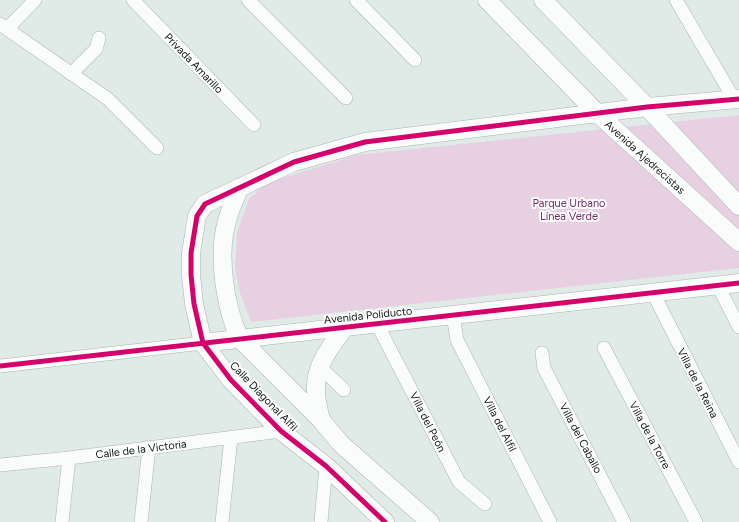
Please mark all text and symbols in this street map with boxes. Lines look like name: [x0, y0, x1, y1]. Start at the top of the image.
street label: Privada Amarillo: [162, 31, 226, 96]
street label: Avenida Ajedrecistas: [602, 118, 687, 197]
park label: Parque Urbano Línea Verde: [533, 197, 605, 223]
street label: Avenida Poliducto: [323, 304, 413, 327]
street label: Villa de la Reina: [674, 346, 721, 420]
street label: Calle Diagonal Alfil: [227, 359, 300, 434]
street label: Villa del Peón: [407, 390, 448, 454]
street label: Villa del Alfil: [480, 395, 519, 454]
street label: Villa de la Torre: [626, 399, 673, 471]
street label: Villa del Caballo: [557, 401, 605, 476]
street label: Calle de la Victoria: [95, 437, 187, 462]

